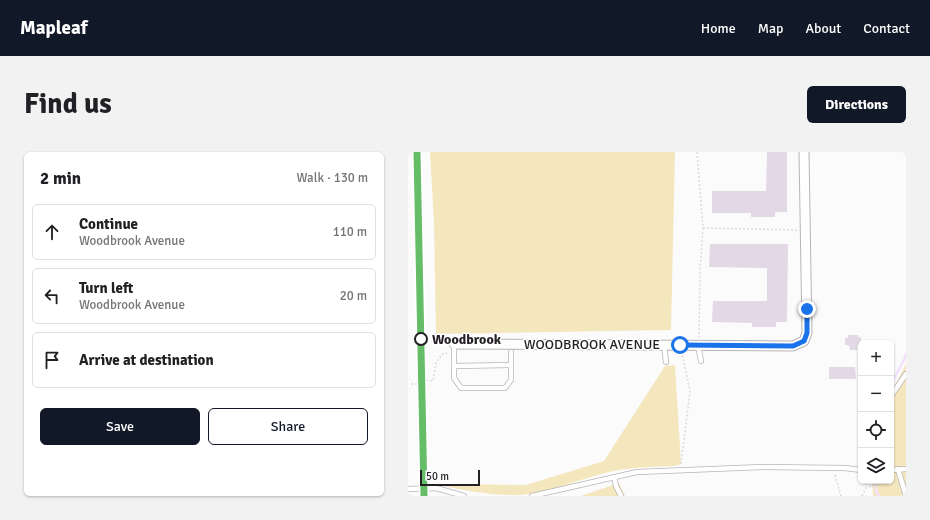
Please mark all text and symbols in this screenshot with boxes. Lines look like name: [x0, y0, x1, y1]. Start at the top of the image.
text: Mapleaf: [20, 16, 88, 40]
text: Home: [701, 20, 736, 37]
text: Map: [758, 20, 783, 37]
text: About: [805, 20, 841, 37]
text: Contact: [863, 20, 910, 37]
button: Directions: [807, 86, 906, 123]
text: Find us: [24, 87, 112, 121]
text: 2 min: [40, 168, 81, 189]
text: Walk · 130 m: [297, 170, 368, 186]
text: Continue: [79, 215, 138, 233]
icon: ahead: [41, 221, 63, 243]
text: 110 m: [333, 224, 367, 240]
text: Woodbrook Avenue: [79, 233, 185, 249]
text: Turn left: [79, 279, 133, 297]
icon: left: [41, 285, 63, 307]
text: 20 m: [340, 288, 367, 304]
text: Woodbrook Avenue: [79, 297, 185, 313]
route end: [798, 300, 816, 318]
place label: Woodbrook: [432, 331, 502, 348]
marker: Woodbrook: [414, 332, 428, 346]
street label: WOODBROOK AVENUE: [524, 336, 660, 353]
route start: [671, 336, 689, 354]
map controls: [858, 340, 894, 484]
button: +: [858, 340, 894, 376]
icon: arrive: [41, 349, 63, 371]
text: Arrive at destination: [79, 351, 214, 369]
button: −: [858, 376, 894, 412]
button: Save: [40, 408, 200, 445]
button: Share: [208, 408, 368, 445]
button: locate: [858, 412, 894, 448]
button: layers: [858, 448, 894, 484]
scale bar: [420, 468, 480, 487]
text: 50 m: [426, 470, 449, 483]

